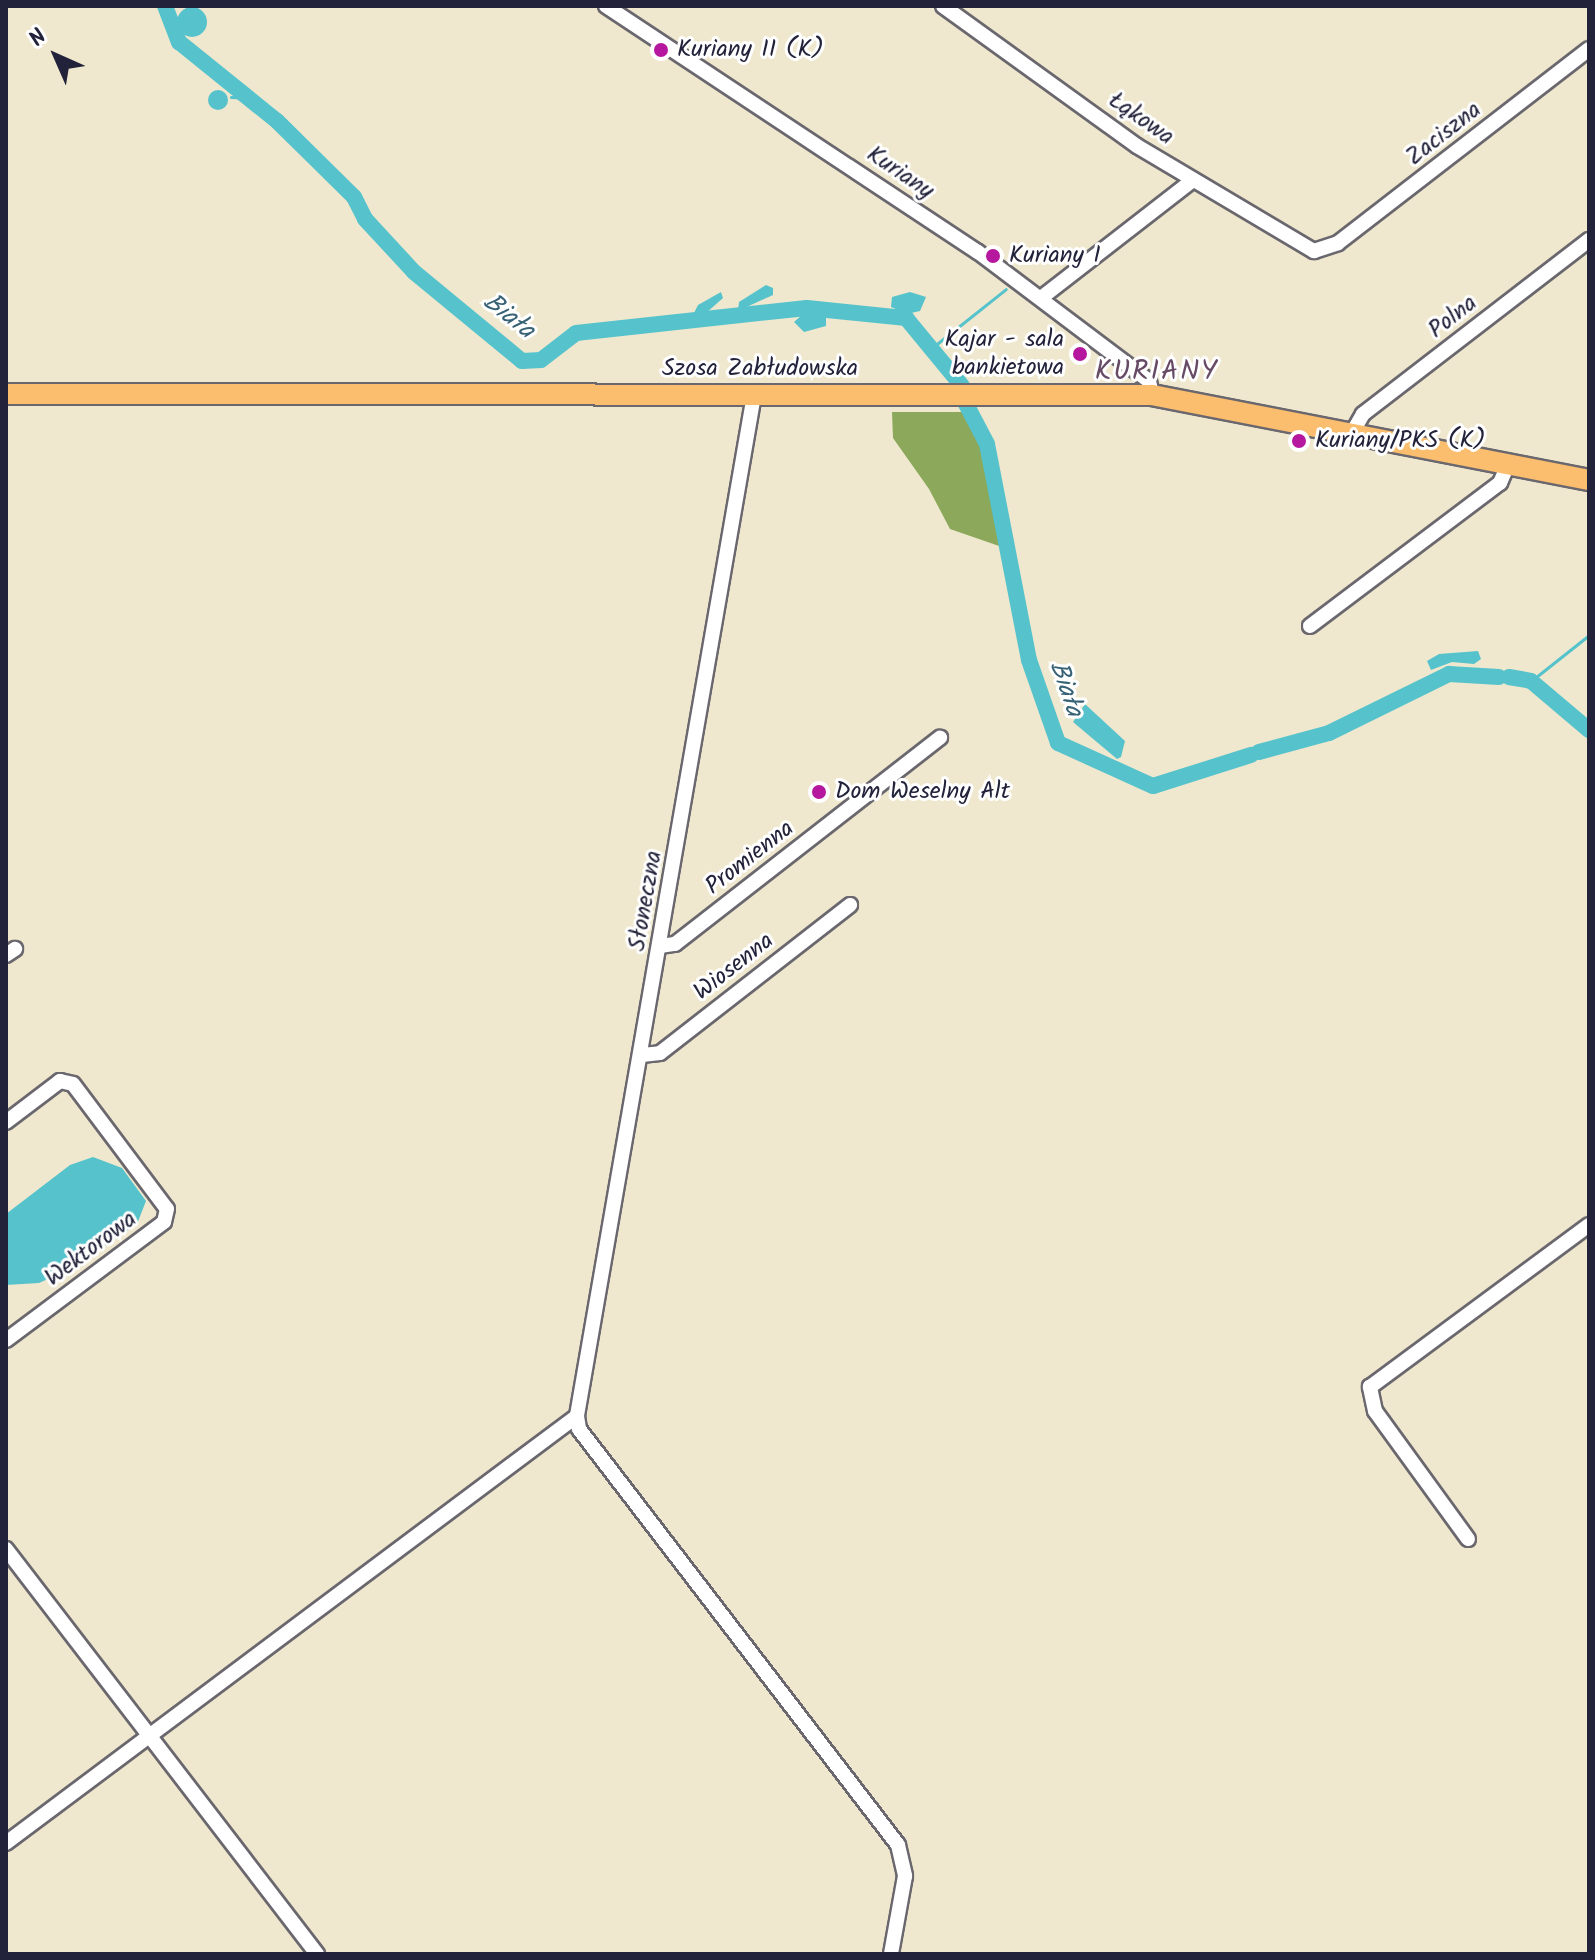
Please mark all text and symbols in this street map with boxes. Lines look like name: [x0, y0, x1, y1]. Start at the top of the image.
north arrow: [16, 16, 96, 96]
text: N: [21, 21, 56, 56]
place label: Kuriany II (K): [677, 36, 824, 64]
marker: Kuriany II (K): [652, 41, 670, 59]
street label: Łąkowa: [1103, 86, 1179, 152]
street label: Zaciszna: [1401, 96, 1487, 172]
street label: Kuriany: [861, 140, 939, 206]
place label: Kuriany I: [1009, 242, 1101, 270]
marker: Kuriany I: [984, 247, 1002, 265]
water label: Biała: [476, 287, 540, 347]
street label: Polna: [1423, 289, 1483, 345]
place label: Kajar - sala bankietowa: [944, 326, 1064, 382]
marker: Kajar - sala bankietowa: [1071, 345, 1089, 363]
street label: Szosa Zabłudowska: [662, 355, 858, 383]
district label: KURIANY: [1095, 355, 1219, 389]
place label: Kuriany/PKS (K): [1315, 427, 1486, 455]
marker: Kuriany/PKS (K): [1290, 432, 1308, 450]
water label: Biała: [1041, 657, 1089, 721]
place label: Dom Weselny Alt: [835, 778, 1010, 806]
marker: Dom Weselny Alt: [810, 783, 828, 801]
street label: Promienna: [700, 815, 800, 901]
street label: Słoneczna: [623, 849, 669, 953]
street label: Wiosenna: [688, 927, 780, 1007]
street label: Wektorowa: [40, 1205, 142, 1293]

